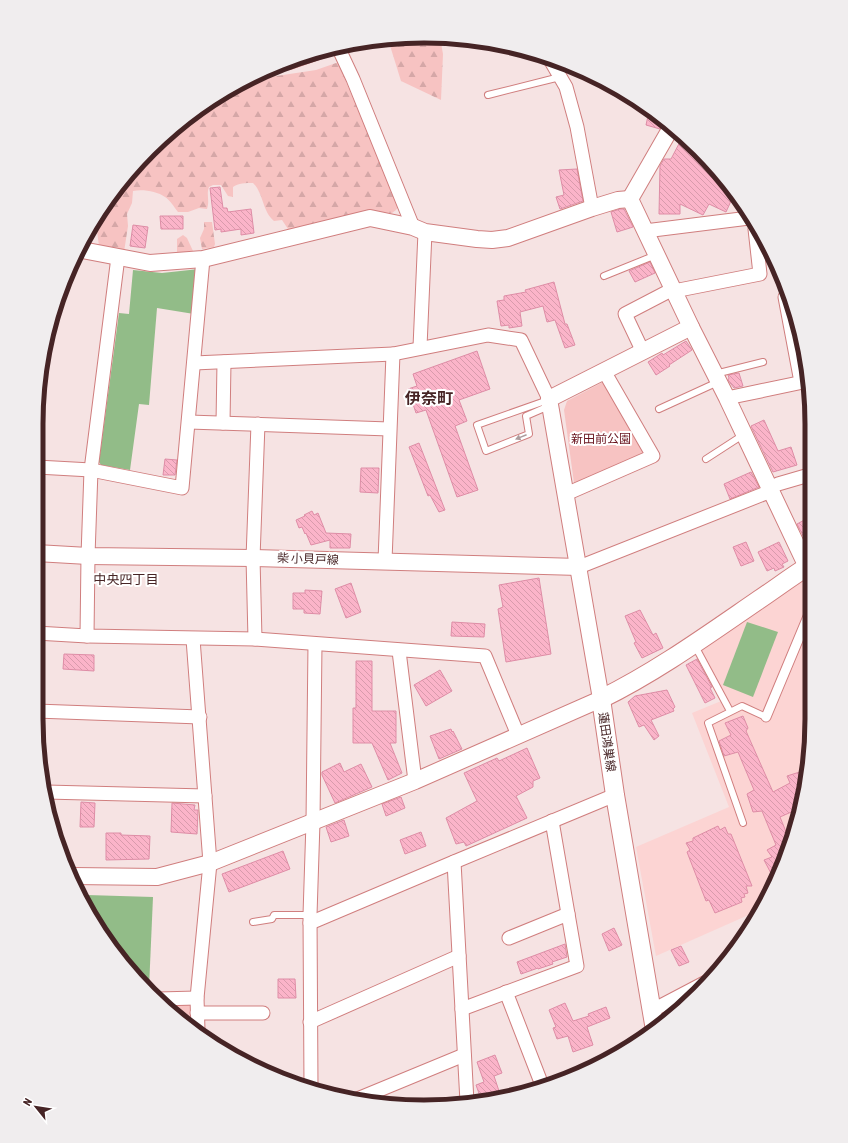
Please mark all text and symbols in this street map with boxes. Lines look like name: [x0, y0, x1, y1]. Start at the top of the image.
district label: 伊奈町: [404, 389, 453, 407]
park label: 新田前公園: [571, 432, 631, 446]
one-way arrow: [515, 434, 526, 440]
street label: 柴 小貝戸線: [277, 551, 339, 567]
district label: 中央四丁目: [93, 572, 159, 587]
street label: 蓮田鴻巣線: [596, 711, 618, 773]
north arrow: [16, 1087, 56, 1127]
text: N: [21, 1096, 34, 1108]

